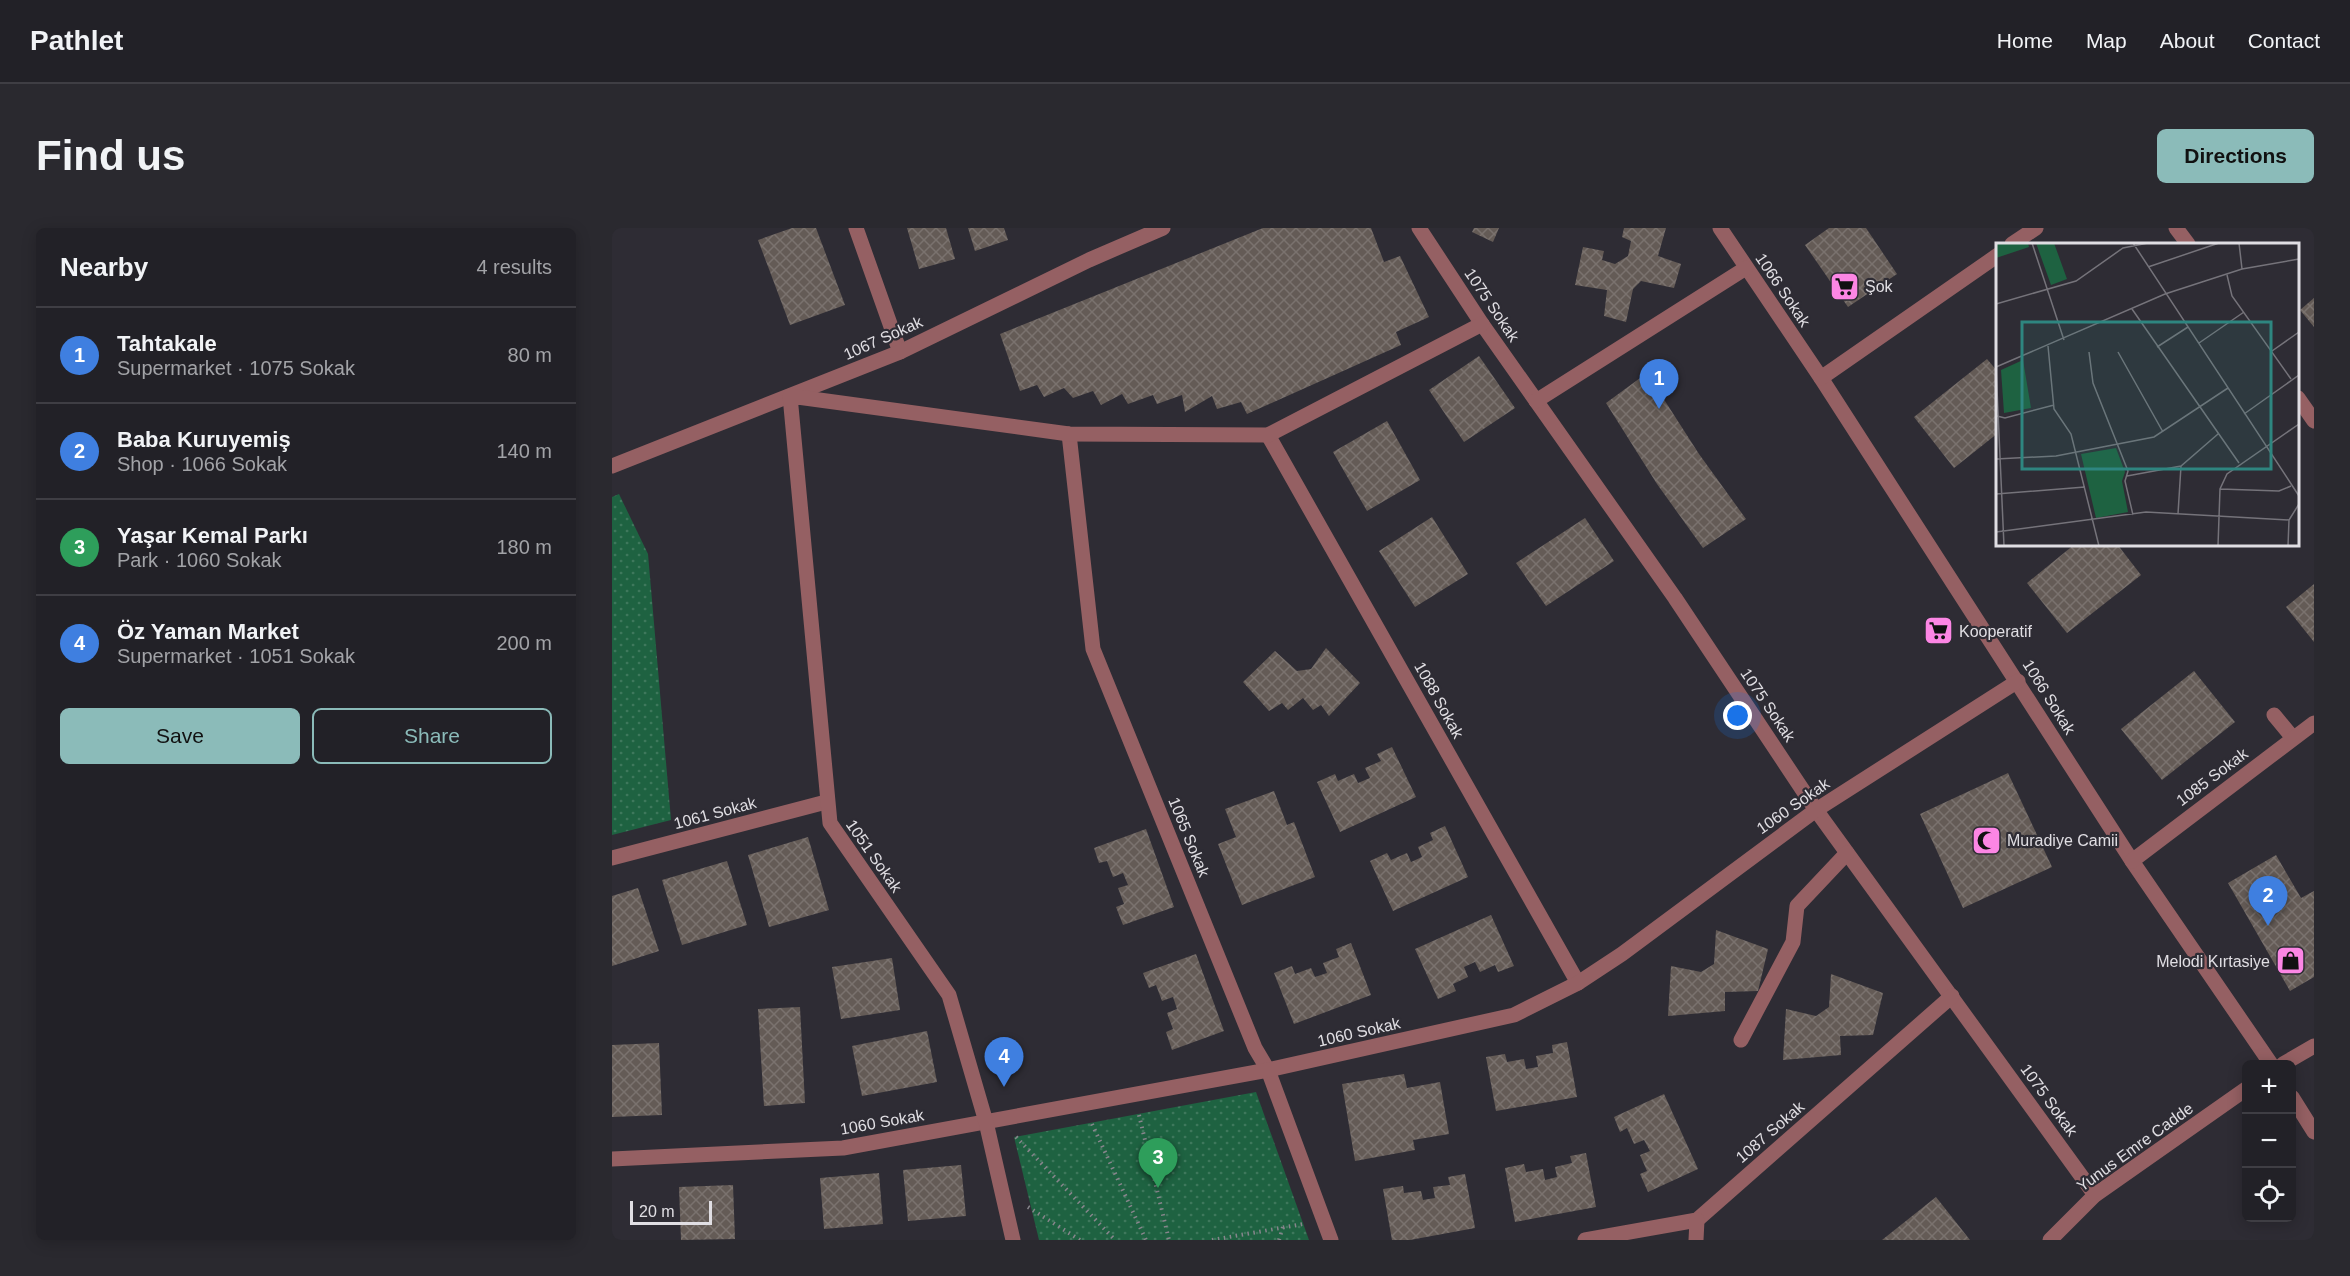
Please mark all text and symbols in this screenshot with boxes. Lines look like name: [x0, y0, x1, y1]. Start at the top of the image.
text: Pathlet: [30, 25, 123, 56]
text: Home: [1997, 29, 2053, 52]
text: Map: [2086, 29, 2127, 52]
text: About: [2160, 29, 2215, 52]
text: Contact: [2248, 29, 2320, 52]
button: Directions: [2157, 129, 2314, 183]
text: Find us: [36, 132, 185, 179]
inset map: [1996, 243, 2299, 546]
street label: 1066 Sokak: [1752, 250, 1814, 331]
text: Nearby: [60, 252, 148, 282]
text: 4 results: [476, 256, 552, 278]
street label: 1075 Sokak: [1461, 265, 1523, 346]
supermarket icon: Şok: [1828, 270, 1860, 302]
place label: Şok: [1865, 278, 1894, 295]
street label: 1067 Sokak: [841, 313, 926, 363]
text: Tahtakale: [117, 331, 217, 356]
text: 1: [74, 344, 85, 366]
text: 80 m: [508, 344, 552, 366]
text: Supermarket · 1075 Sokak: [117, 357, 355, 379]
pin: 1: [1640, 360, 1678, 409]
text: Baba Kuruyemiş: [117, 427, 291, 452]
text: 2: [74, 440, 85, 462]
text: 140 m: [496, 440, 552, 462]
text: Shop · 1066 Sokak: [117, 453, 287, 475]
text: Yaşar Kemal Parkı: [117, 523, 308, 548]
text: 3: [74, 536, 85, 558]
text: 180 m: [496, 536, 552, 558]
text: Park · 1060 Sokak: [117, 549, 282, 571]
supermarket icon: Kooperatif: [1922, 615, 1954, 647]
text: Öz Yaman Market: [117, 619, 299, 644]
place label: Kooperatif: [1959, 623, 2032, 640]
text: 4: [74, 632, 85, 654]
text: 200 m: [496, 632, 552, 654]
text: Supermarket · 1051 Sokak: [117, 645, 355, 667]
street label: 1066 Sokak: [2019, 657, 2079, 738]
street label: 1088 Sokak: [1411, 659, 1467, 742]
street label: 1075 Sokak: [1737, 665, 1799, 746]
your location: [1723, 701, 1752, 730]
button: Save: [60, 708, 300, 764]
button: Share: [312, 708, 552, 764]
street label: 1085 Sokak: [2173, 744, 2252, 809]
street label: 1060 Sokak: [1754, 774, 1833, 837]
street label: 1061 Sokak: [672, 794, 759, 832]
street label: 1065 Sokak: [1165, 795, 1213, 880]
street label: 1051 Sokak: [843, 817, 906, 896]
mosque icon: Muradiye Camii: [1970, 824, 2002, 856]
place label: Muradiye Camii: [2007, 832, 2118, 849]
pin: 2: [2248, 876, 2288, 926]
shop icon: Melodi Kırtasiye: [2275, 945, 2307, 977]
place label: Melodi Kırtasiye: [2156, 953, 2270, 970]
street label: 1060 Sokak: [1316, 1014, 1403, 1050]
pin: 4: [984, 1038, 1024, 1087]
map controls: [2242, 1060, 2296, 1222]
button: +: [2242, 1060, 2296, 1114]
street label: 1075 Sokak: [2017, 1061, 2081, 1140]
street label: 1087 Sokak: [1733, 1097, 1808, 1166]
street label: Yunus Emre Cadde: [2074, 1099, 2196, 1195]
street label: 1060 Sokak: [839, 1106, 926, 1138]
button: −: [2242, 1114, 2296, 1168]
pin: 3: [1138, 1138, 1178, 1188]
button: locate: [2242, 1168, 2296, 1222]
scale bar: [630, 1198, 712, 1226]
text: 20 m: [639, 1203, 675, 1220]

